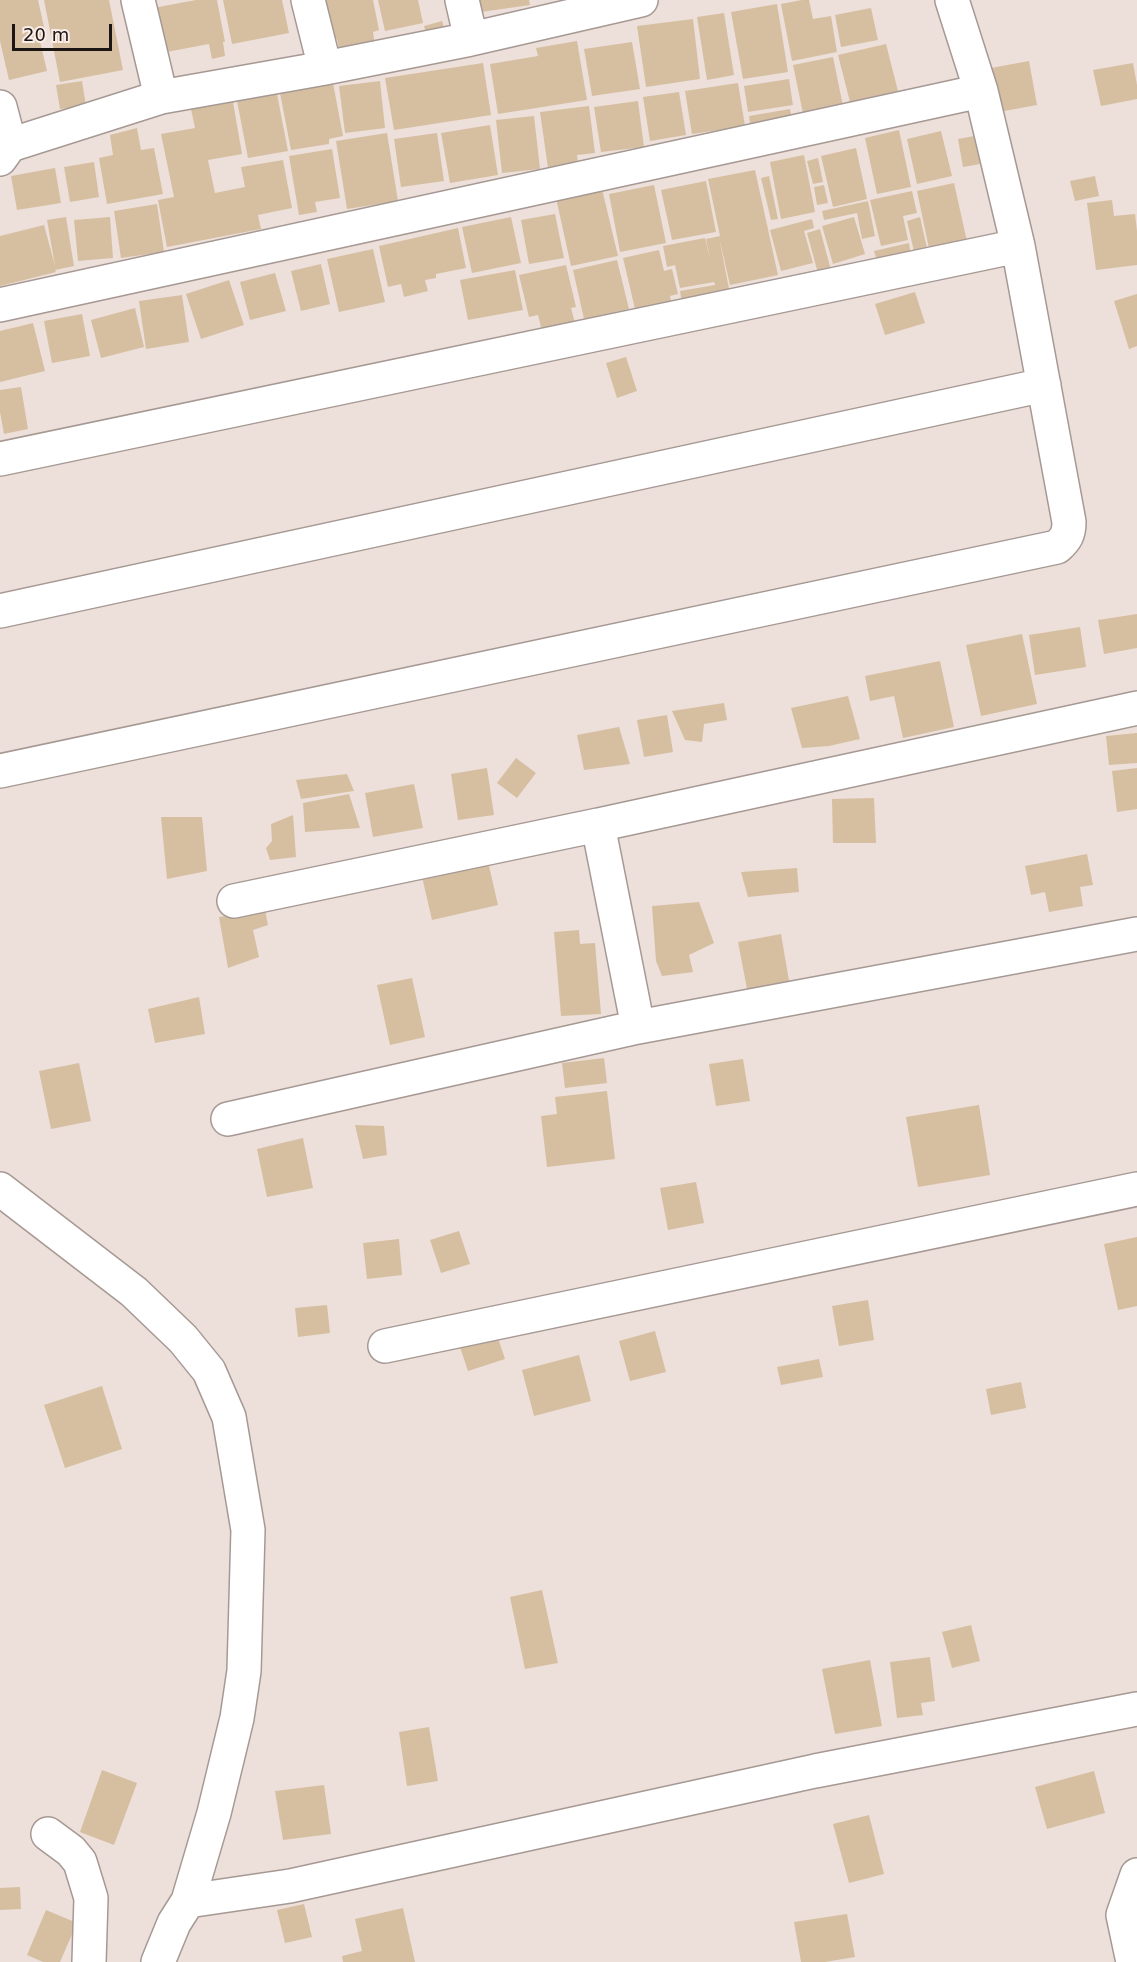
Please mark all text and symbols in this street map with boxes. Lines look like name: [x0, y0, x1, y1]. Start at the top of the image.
scale bar: [15, 12, 116, 50]
text: 20 m: [23, 24, 69, 45]

